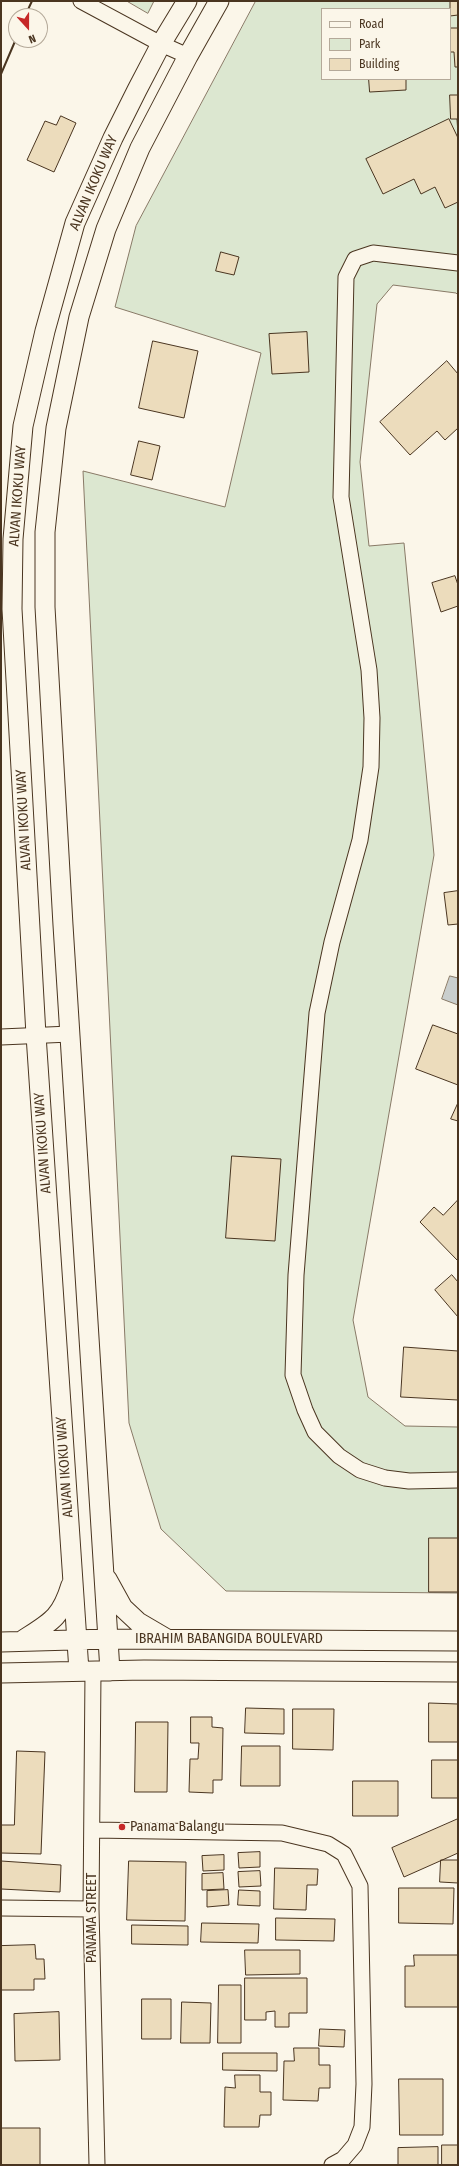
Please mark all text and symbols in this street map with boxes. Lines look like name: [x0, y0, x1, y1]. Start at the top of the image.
north arrow: [8, 8, 48, 48]
legend: [321, 8, 451, 80]
text: Road: [359, 17, 384, 31]
text: N: [27, 31, 38, 46]
text: Park: [359, 37, 380, 51]
text: Building: [359, 57, 399, 71]
street label: ALVAN IKOKU WAY: [66, 133, 122, 233]
street label: ALVAN IKOKU WAY: [6, 445, 30, 547]
street label: ALVAN IKOKU WAY: [13, 769, 35, 871]
street label: ALVAN IKOKU WAY: [31, 1092, 55, 1194]
street label: ALVAN IKOKU WAY: [53, 1416, 77, 1518]
street label: IBRAHIM BABANGIDA BOULEVARD: [135, 1631, 323, 1647]
place label: Panama Balangu: [130, 1819, 225, 1835]
marker: Panama Balangu: [117, 1822, 127, 1832]
street label: PANAMA STREET: [84, 1873, 100, 1963]

